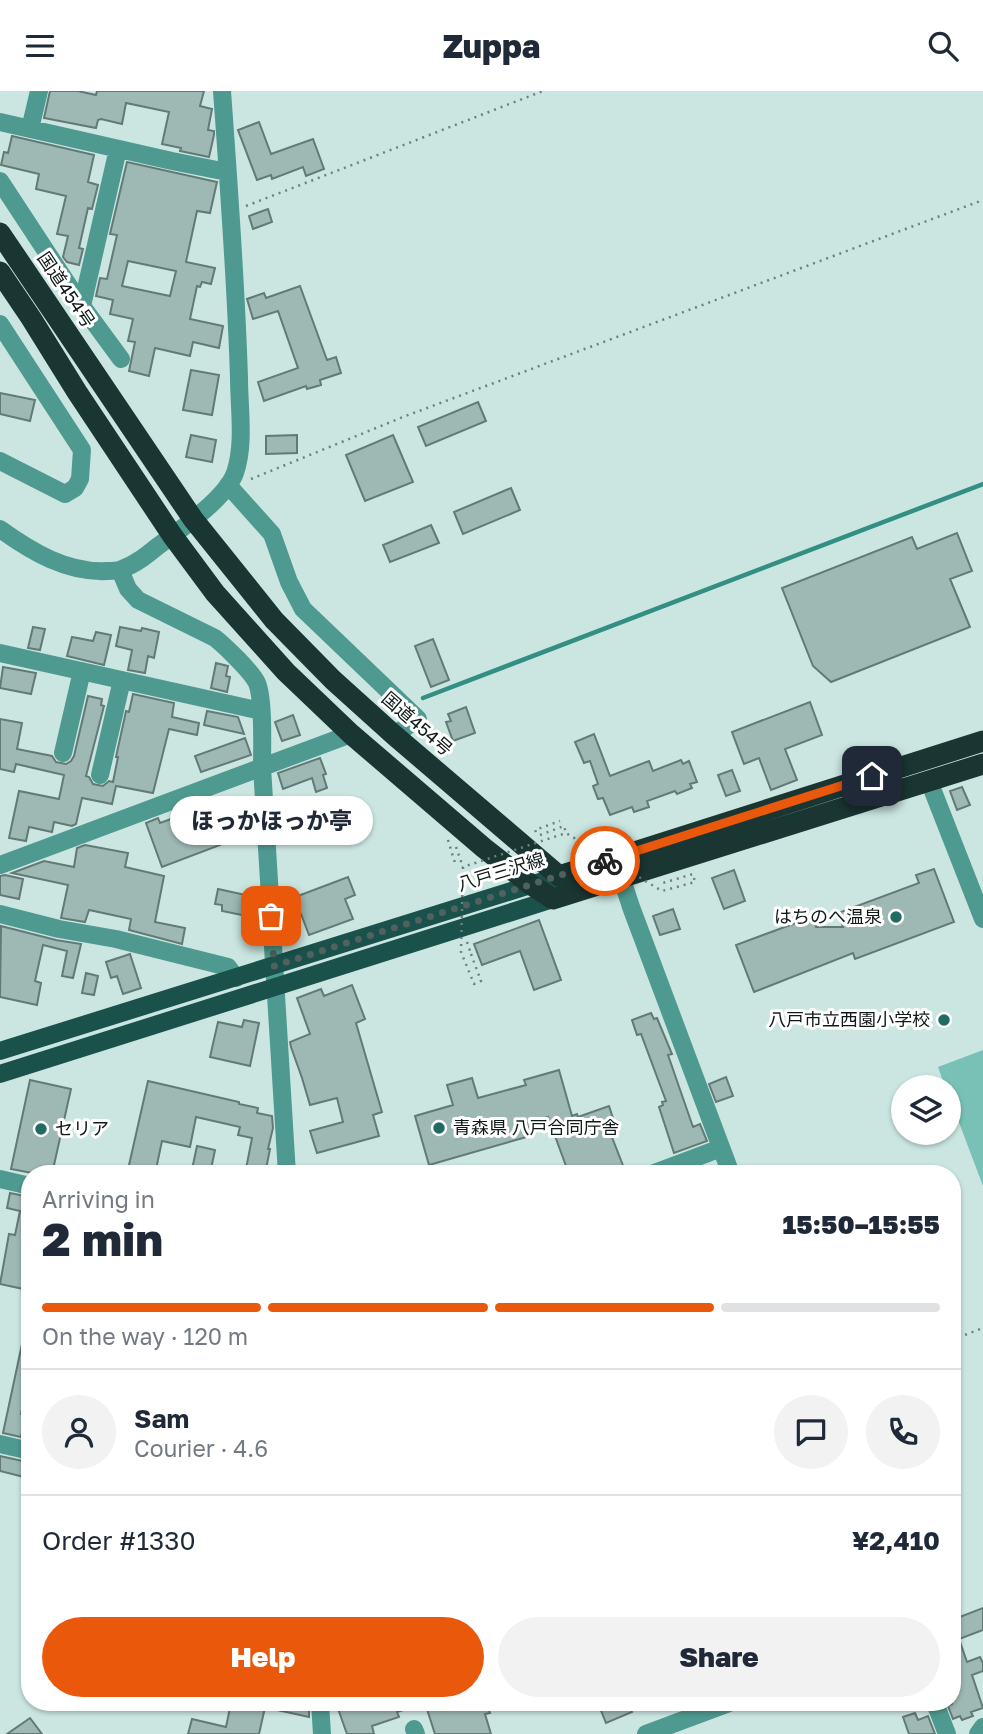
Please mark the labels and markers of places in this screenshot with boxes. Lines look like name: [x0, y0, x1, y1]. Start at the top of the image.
pin: [842, 746, 902, 806]
callout: ほっかほっか亭: [170, 797, 372, 846]
pin: [241, 886, 301, 946]
place label: はちのへ温泉: [774, 905, 882, 927]
marker: はちのへ温泉: [888, 909, 904, 925]
place label: 八戸市立西園小学校: [768, 1008, 930, 1030]
marker: 八戸市立西園小学校: [936, 1012, 952, 1028]
place label: 青森県 八戸合同庁舎: [453, 1116, 620, 1138]
place label: セリア: [55, 1117, 109, 1139]
marker: 青森県 八戸合同庁舎: [431, 1120, 447, 1136]
marker: セリア: [33, 1121, 49, 1137]

